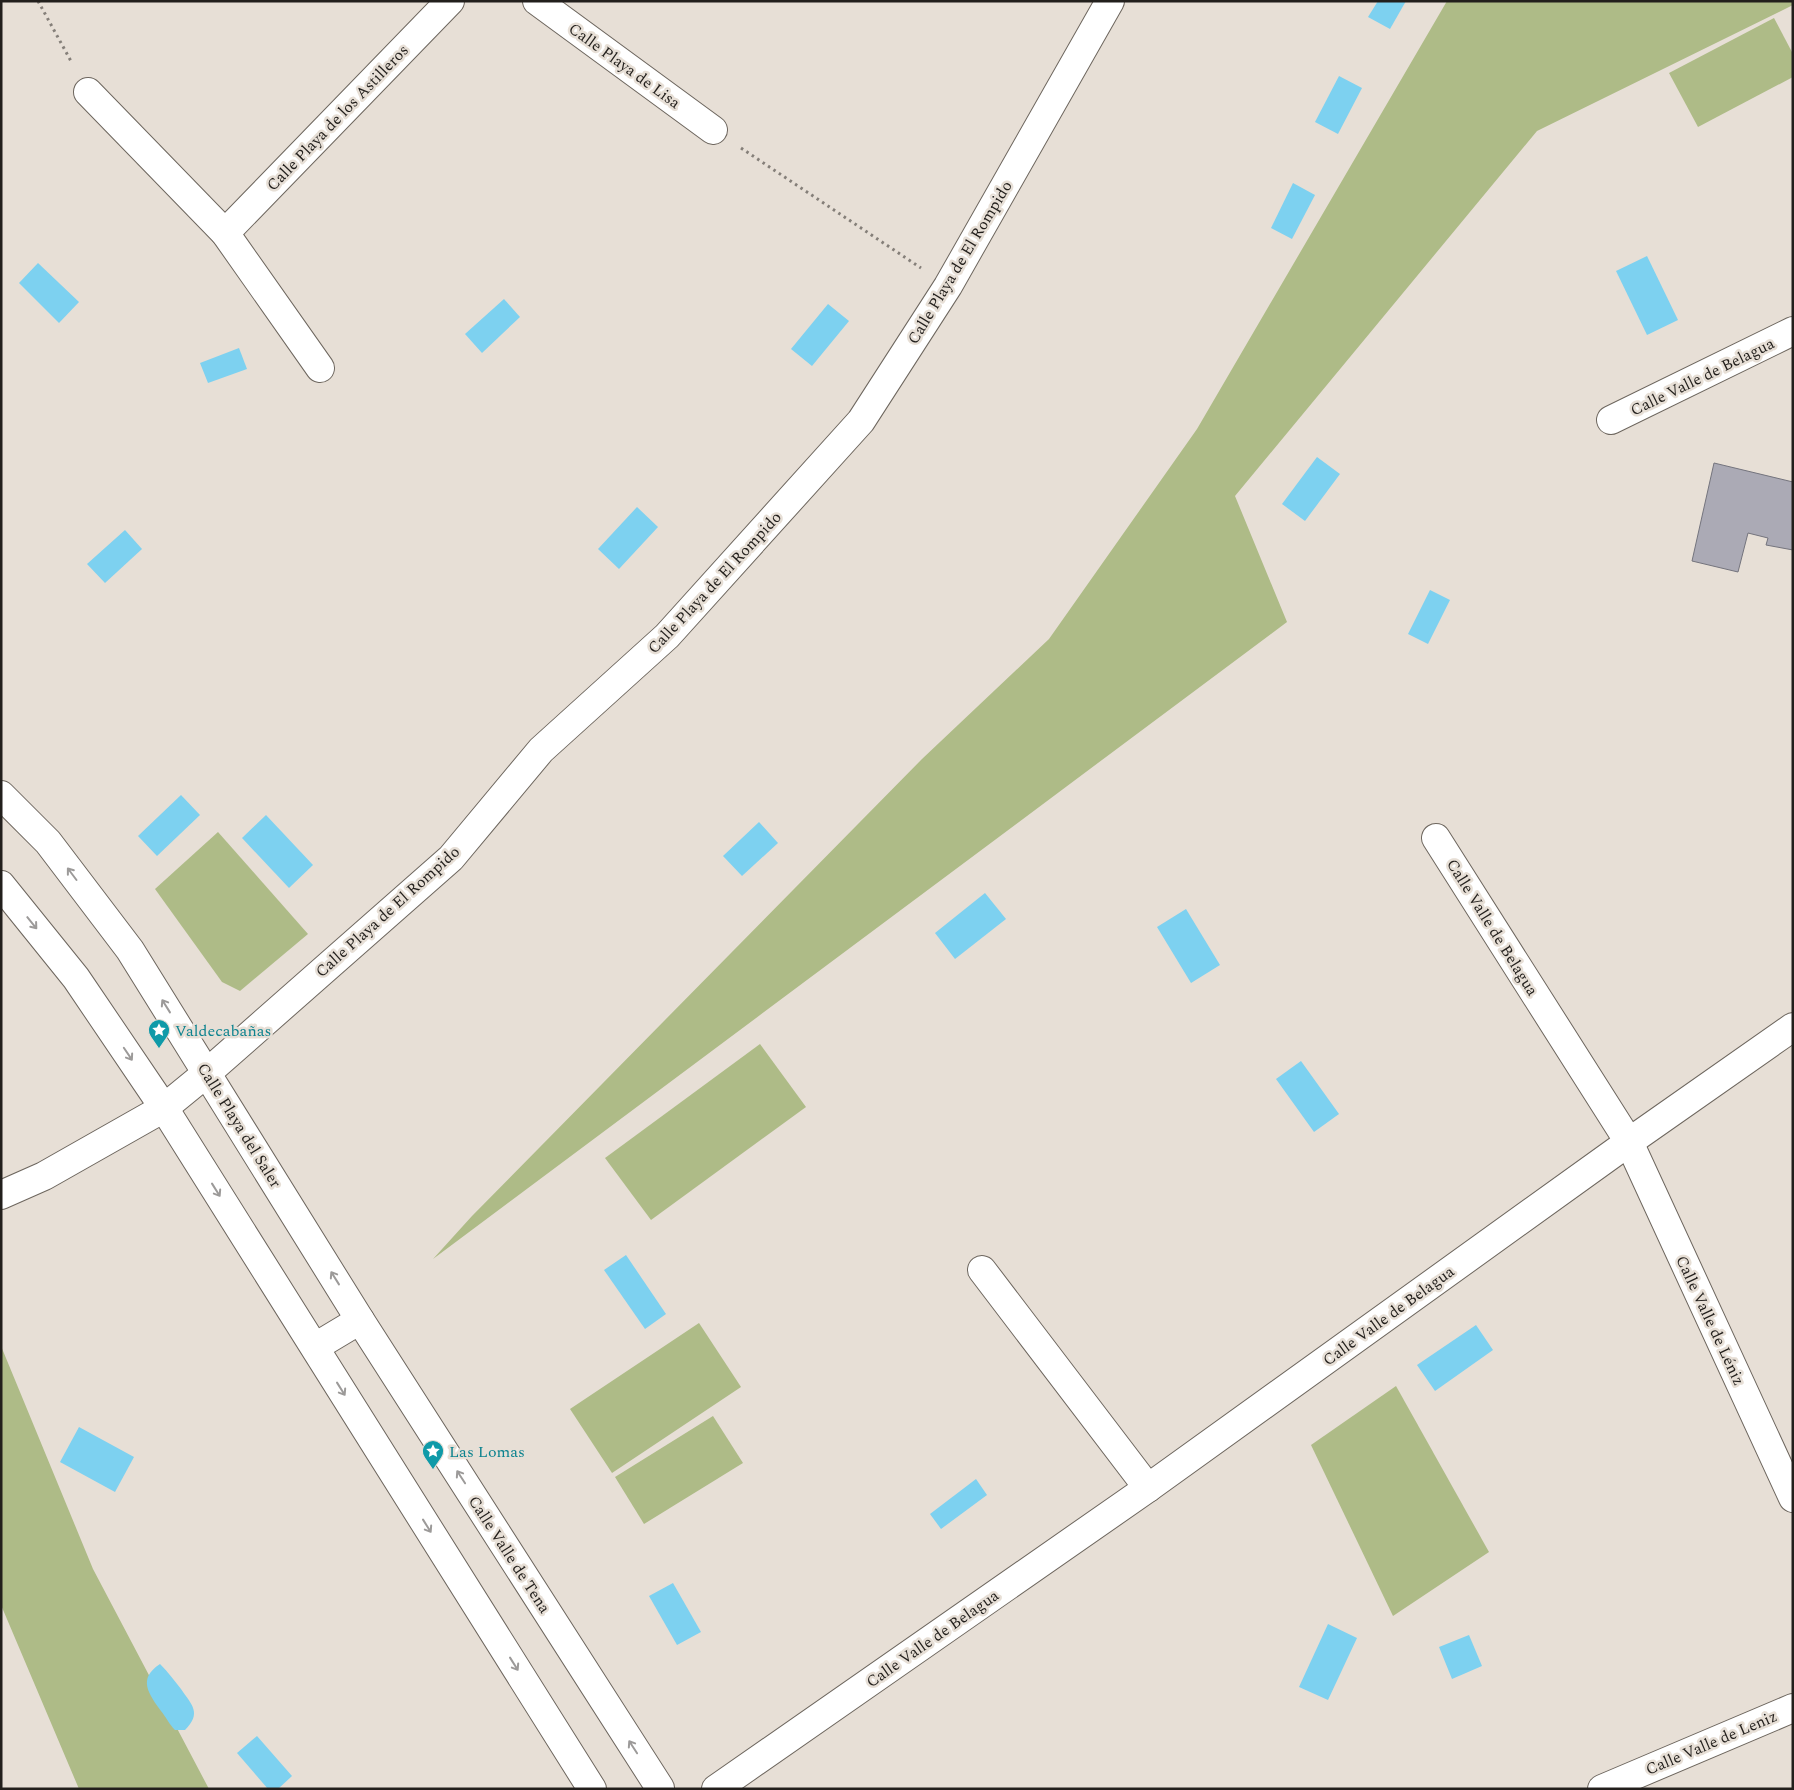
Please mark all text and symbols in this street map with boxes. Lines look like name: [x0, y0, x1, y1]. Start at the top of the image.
street label: Calle Playa de Lisa: [563, 17, 685, 115]
street label: Calle Playa de los Astilleros: [261, 39, 414, 197]
street label: Calle Playa de El Rompido: [901, 176, 1018, 349]
street label: Calle Valle de Belagua: [1626, 332, 1779, 422]
street label: Calle Playa de El Rompido: [642, 506, 787, 659]
street label: Calle Playa de El Rompido: [310, 840, 465, 983]
street label: Calle Valle de Belagua: [1440, 854, 1544, 1001]
one-way arrow: [67, 867, 77, 881]
one-way arrow: [26, 916, 37, 929]
one-way arrow: [161, 1000, 171, 1014]
place icon: Valdecabañas: [147, 1018, 171, 1049]
place label: Valdecabañas: [175, 1019, 271, 1043]
one-way arrow: [123, 1047, 133, 1061]
street label: Calle Playa del Saler: [191, 1058, 287, 1193]
one-way arrow: [211, 1183, 221, 1197]
street label: Calle Valle de Léniz: [1669, 1251, 1751, 1389]
street label: Calle Valle de Belagua: [1318, 1260, 1460, 1372]
one-way arrow: [329, 1272, 339, 1286]
one-way arrow: [336, 1381, 346, 1395]
place icon: Las Lomas: [421, 1439, 445, 1470]
place label: Las Lomas: [449, 1440, 525, 1464]
one-way arrow: [456, 1471, 466, 1485]
street label: Calle Valle de Tena: [462, 1491, 556, 1618]
one-way arrow: [423, 1519, 433, 1533]
street label: Calle Valle de Belagua: [861, 1584, 1004, 1694]
one-way arrow: [509, 1656, 519, 1670]
street label: Calle Valle de Leniz: [1642, 1704, 1781, 1782]
one-way arrow: [628, 1740, 639, 1754]

